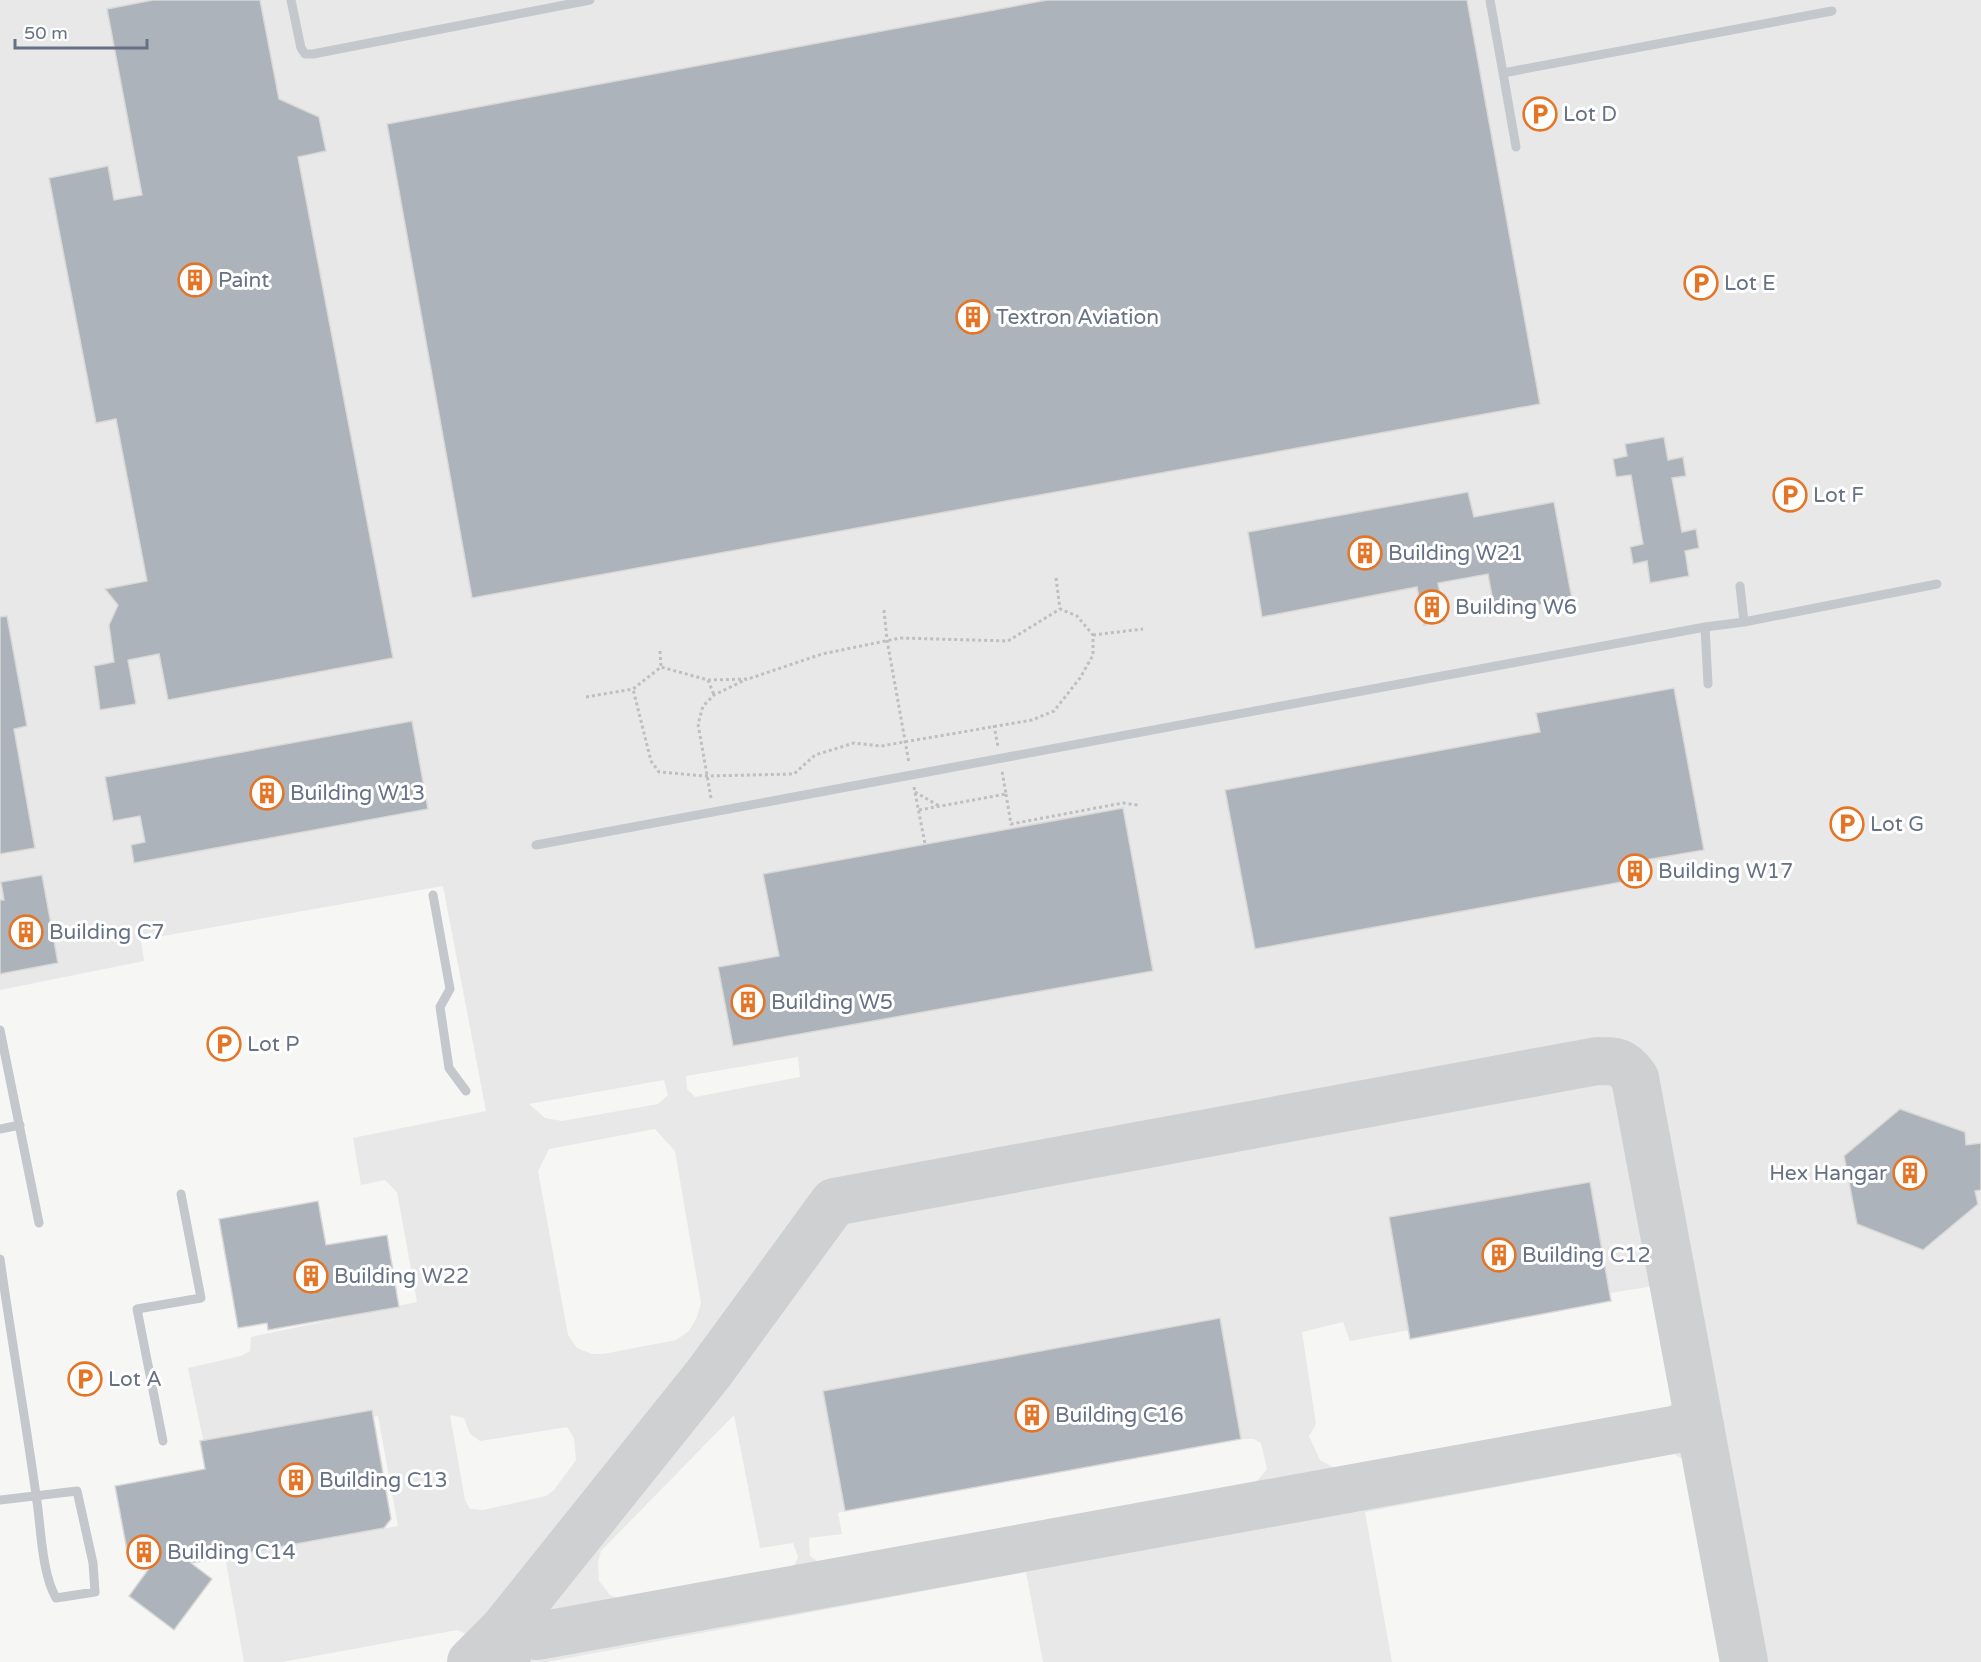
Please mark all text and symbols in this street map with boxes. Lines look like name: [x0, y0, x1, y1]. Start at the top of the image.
scale bar: [15, 12, 147, 50]
text: 50 m: [24, 22, 68, 44]
parking icon: Lot D: [1522, 96, 1558, 132]
place label: Lot D: [1563, 102, 1617, 127]
building icon: Paint: [177, 262, 213, 298]
parking icon: Lot E: [1683, 265, 1719, 301]
place label: Paint: [218, 268, 269, 293]
place label: Lot E: [1724, 271, 1776, 296]
building icon: Textron Aviation: [955, 299, 991, 335]
place label: Textron Aviation: [996, 305, 1159, 330]
parking icon: Lot F: [1772, 477, 1808, 513]
place label: Lot F: [1813, 483, 1864, 508]
building icon: Building W21: [1347, 535, 1383, 571]
place label: Building W21: [1388, 541, 1523, 566]
building icon: Building W6: [1414, 589, 1450, 625]
place label: Building W6: [1455, 595, 1577, 620]
building icon: Building W13: [249, 775, 285, 811]
place label: Building W13: [290, 781, 425, 806]
parking icon: Lot G: [1829, 806, 1865, 842]
place label: Lot G: [1870, 812, 1924, 837]
building icon: Building W17: [1617, 853, 1653, 889]
place label: Building W17: [1658, 859, 1793, 884]
building icon: Building C7: [8, 914, 44, 950]
place label: Building C7: [49, 920, 164, 945]
building icon: Building W5: [730, 984, 766, 1020]
place label: Building W5: [771, 990, 893, 1015]
parking icon: Lot P: [206, 1026, 242, 1062]
place label: Lot P: [247, 1032, 299, 1057]
building icon: Hex Hangar: [1892, 1155, 1928, 1191]
place label: Hex Hangar: [1769, 1161, 1887, 1186]
building icon: Building C12: [1481, 1237, 1517, 1273]
place label: Building C12: [1522, 1243, 1651, 1268]
building icon: Building W22: [293, 1258, 329, 1294]
place label: Building W22: [334, 1264, 469, 1289]
parking icon: Lot A: [67, 1361, 103, 1397]
place label: Lot A: [108, 1367, 162, 1392]
building icon: Building C16: [1014, 1397, 1050, 1433]
place label: Building C16: [1055, 1403, 1184, 1428]
building icon: Building C13: [278, 1462, 314, 1498]
place label: Building C13: [319, 1468, 448, 1493]
building icon: Building C14: [126, 1534, 162, 1570]
place label: Building C14: [167, 1540, 296, 1565]

